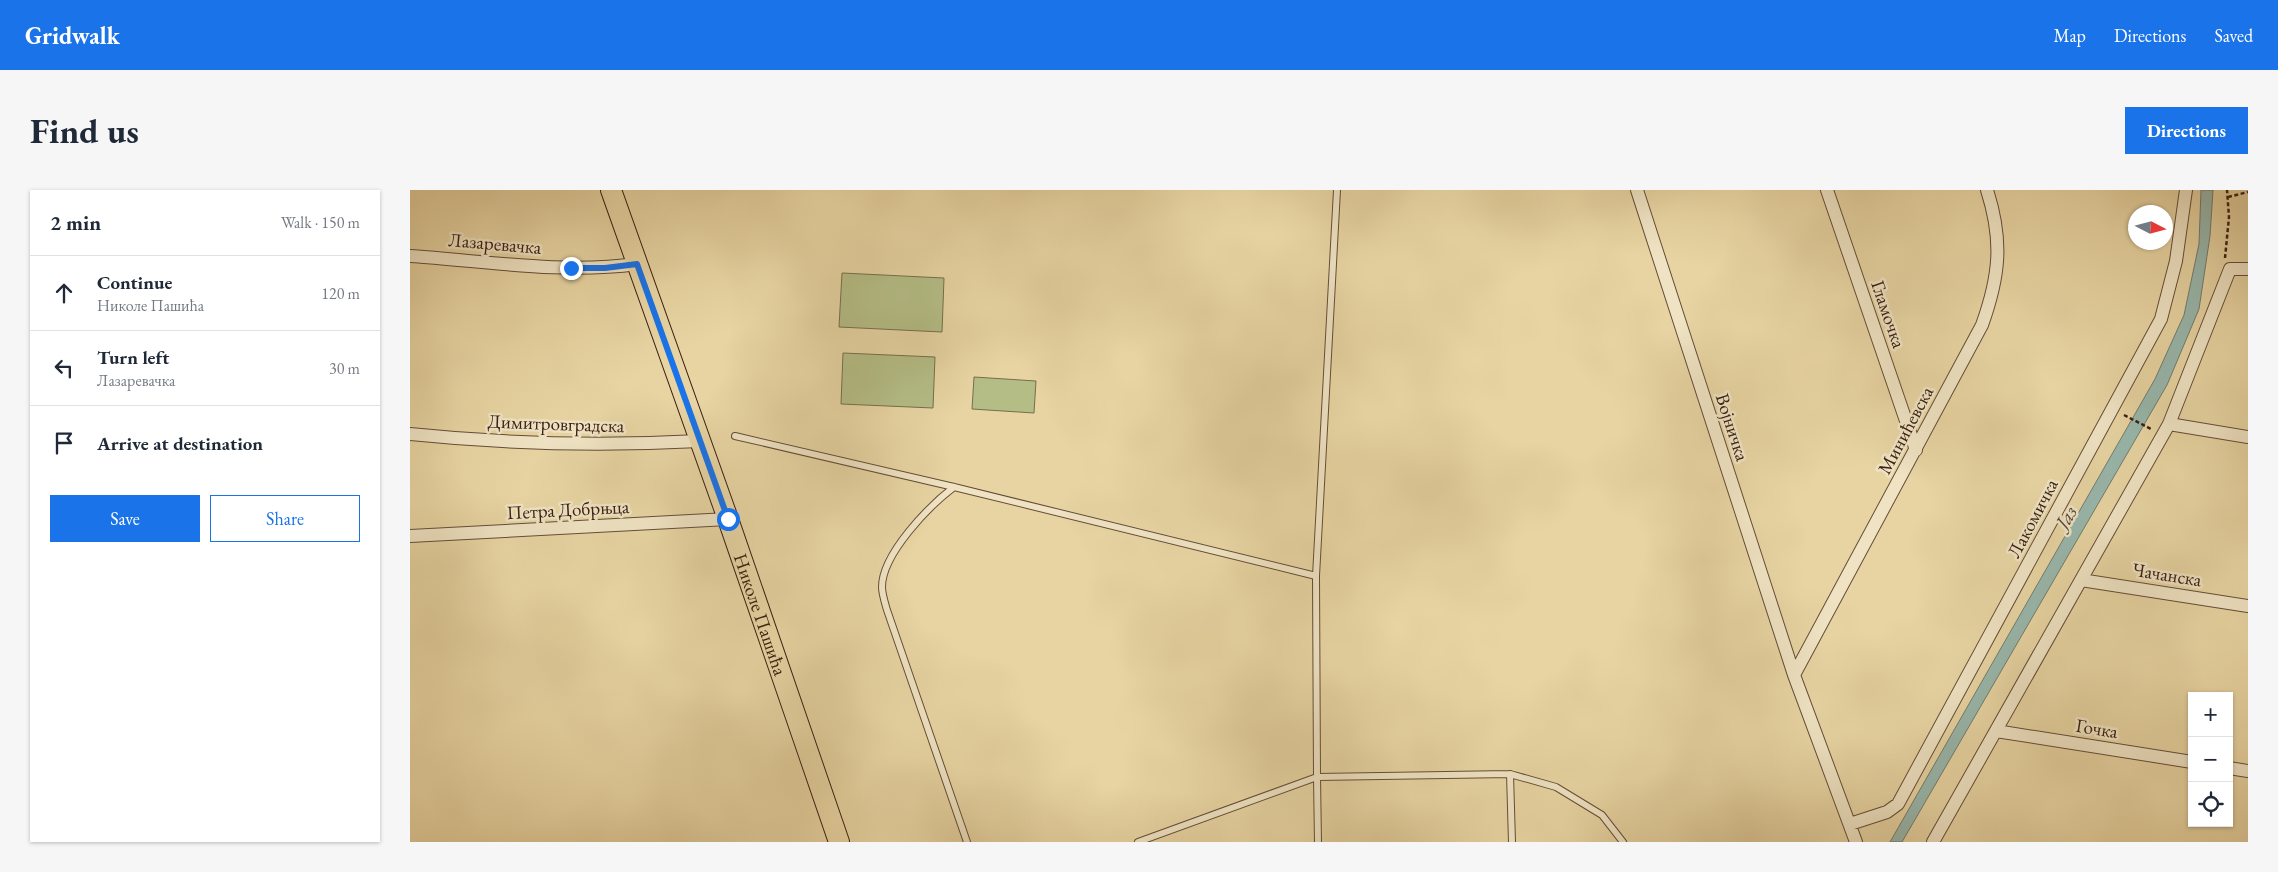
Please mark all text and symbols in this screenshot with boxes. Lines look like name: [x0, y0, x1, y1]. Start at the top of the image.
text: Gridwalk: [25, 20, 120, 51]
text: Map: [2054, 24, 2086, 47]
text: Directions: [2114, 24, 2186, 47]
text: Saved: [2214, 24, 2253, 47]
button: Directions: [2125, 107, 2248, 154]
text: Find us: [30, 108, 139, 153]
north arrow: [2128, 205, 2173, 250]
text: 2 min: [50, 209, 101, 236]
text: Walk · 150 m: [281, 212, 360, 233]
street label: Лазаревачка: [447, 227, 543, 260]
route end: [560, 257, 583, 280]
text: Continue: [97, 270, 172, 295]
street label: Гламочка: [1865, 277, 1912, 352]
icon: ahead: [50, 279, 78, 307]
text: 120 m: [321, 283, 360, 304]
text: Николе Пашића: [97, 295, 204, 316]
text: Turn left: [97, 345, 169, 370]
icon: left: [50, 354, 78, 382]
text: 30 m: [329, 358, 360, 379]
text: Лазаревачка: [97, 370, 175, 391]
street label: Минићевска: [1872, 382, 1939, 479]
street label: Војничка: [1710, 390, 1755, 465]
street label: Димитровградска: [487, 409, 625, 438]
icon: arrive: [50, 429, 78, 457]
text: Arrive at destination: [97, 431, 263, 456]
street label: Лакомичка: [2001, 474, 2064, 562]
street label: Петра Добрњца: [506, 494, 630, 525]
button: Save: [50, 495, 200, 542]
button: Share: [210, 495, 360, 542]
water label: Јаз: [2047, 501, 2083, 537]
route start: [717, 508, 740, 531]
street label: Николе Пашића: [728, 550, 793, 679]
street label: Чачанска: [2130, 557, 2204, 592]
map controls: [2188, 692, 2233, 827]
button: +: [2188, 692, 2233, 737]
street label: Гочка: [2074, 713, 2120, 744]
button: −: [2188, 737, 2233, 782]
button: locate: [2188, 782, 2233, 827]

